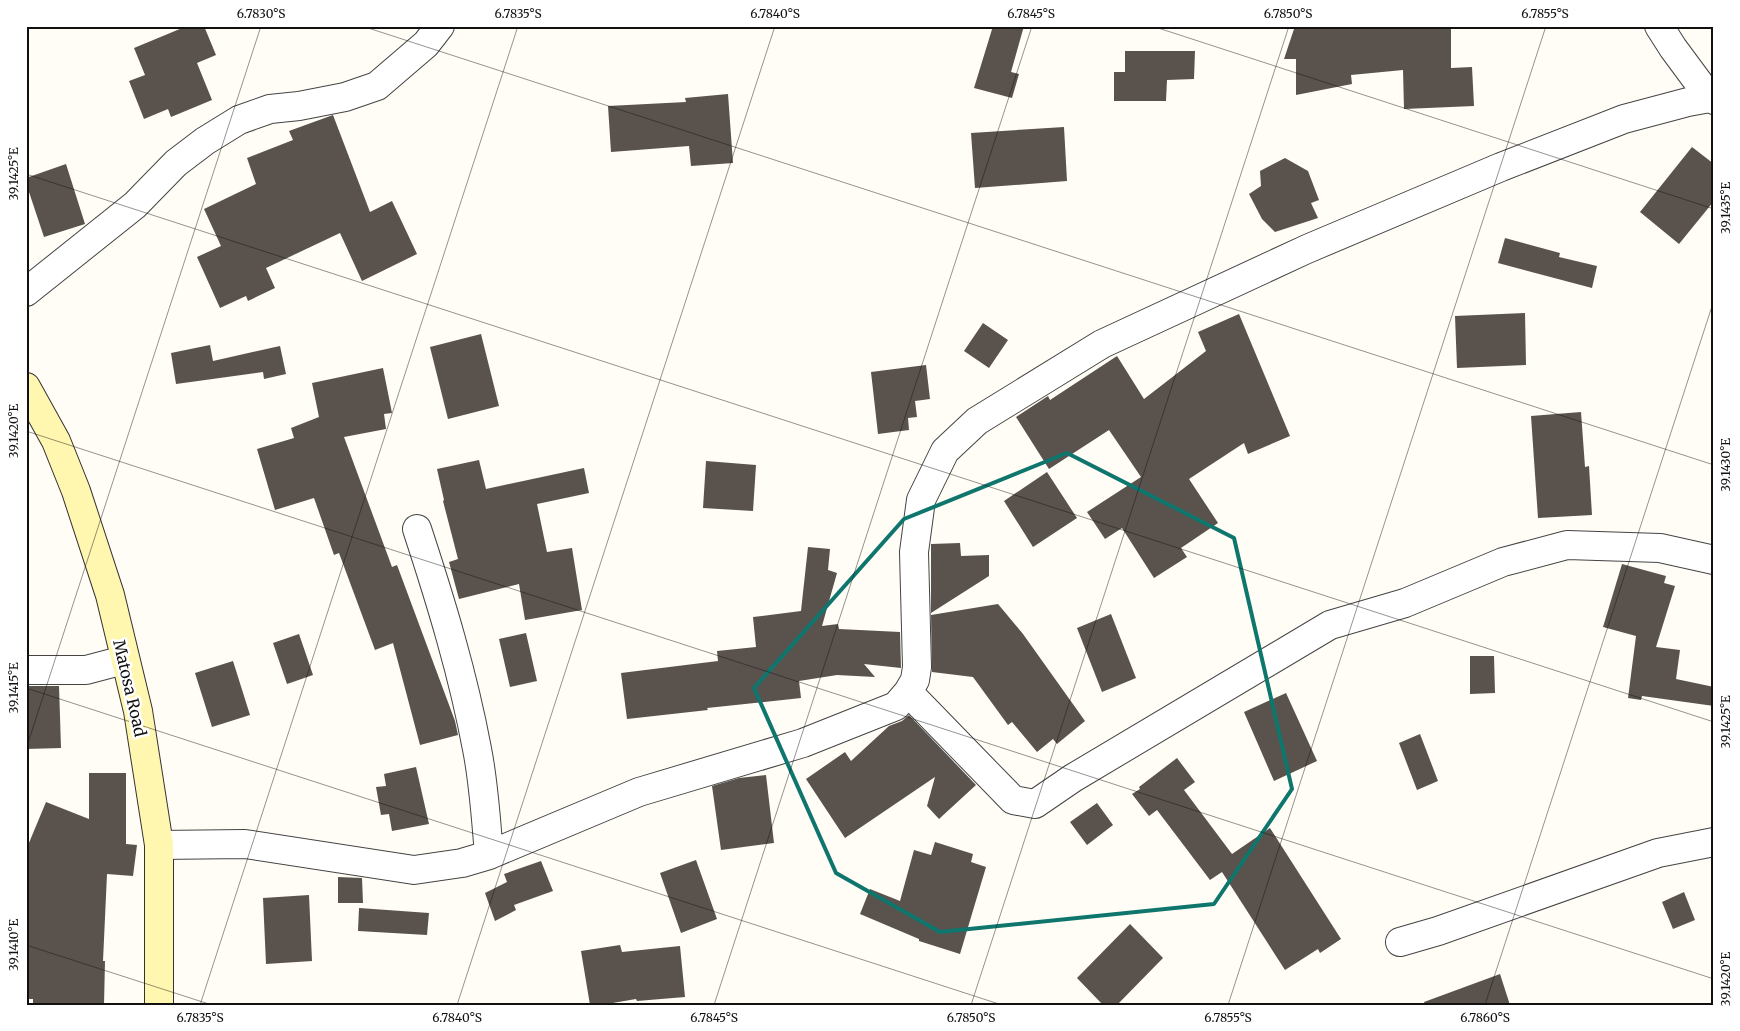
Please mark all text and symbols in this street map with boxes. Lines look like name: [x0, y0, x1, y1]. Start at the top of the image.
text: 6.7830°S: [237, 6, 285, 21]
text: 6.7835°S: [494, 6, 542, 21]
text: 6.7840°S: [750, 6, 800, 21]
text: 6.7845°S: [1007, 6, 1055, 21]
text: 6.7850°S: [1264, 6, 1312, 21]
text: 6.7855°S: [1521, 6, 1569, 21]
text: 39.1425°E: [6, 147, 21, 201]
text: 39.1435°E: [1718, 182, 1733, 234]
text: 39.1420°E: [6, 403, 21, 458]
text: 39.1430°E: [1718, 438, 1733, 492]
street label: Matosa Road: [109, 638, 151, 739]
text: 39.1415°E: [6, 662, 21, 714]
text: 39.1425°E: [1718, 695, 1733, 749]
text: 39.1410°E: [6, 919, 21, 971]
text: 39.1420°E: [1718, 951, 1733, 1006]
text: 6.7835°S: [176, 1010, 224, 1025]
text: 6.7840°S: [432, 1010, 482, 1025]
text: 6.7845°S: [690, 1010, 738, 1025]
text: 6.7850°S: [947, 1010, 995, 1025]
text: 6.7855°S: [1204, 1010, 1252, 1025]
text: 6.7860°S: [1460, 1010, 1510, 1025]

